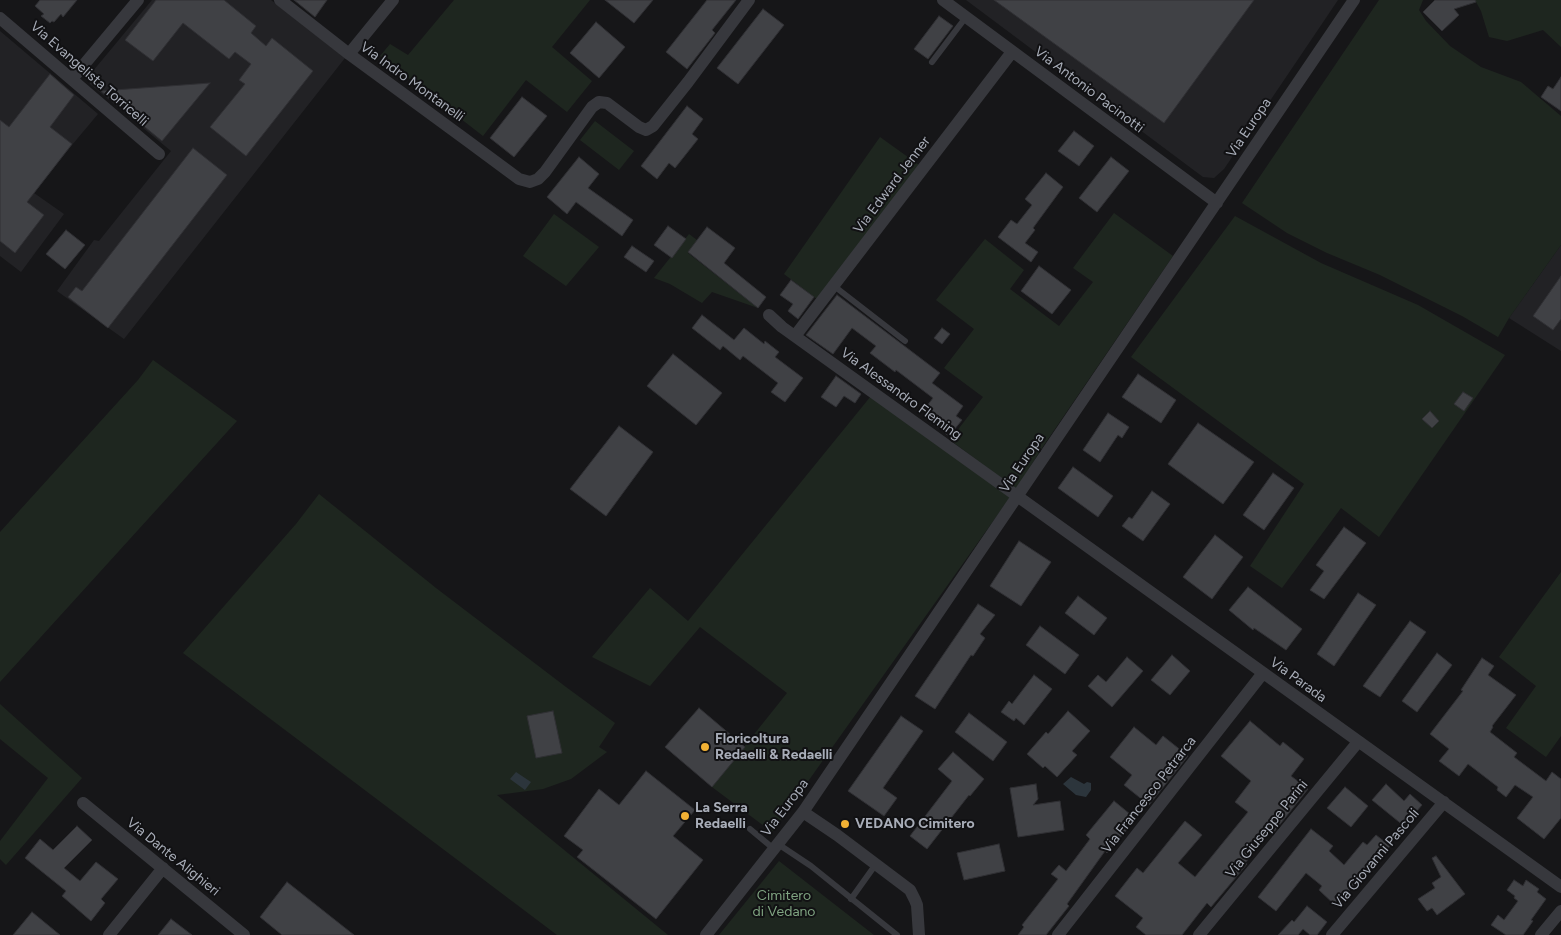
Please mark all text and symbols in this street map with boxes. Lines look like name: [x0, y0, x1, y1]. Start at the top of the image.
street label: Via Evangelista Torricelli: [27, 18, 151, 130]
street label: Via Indro Montanelli: [357, 39, 467, 125]
street label: Via Antonio Pacinotti: [1031, 43, 1147, 137]
street label: Via Europa: [1223, 95, 1275, 161]
street label: Via Edward Jenner: [850, 133, 934, 237]
street label: Via Alessandro Fleming: [837, 344, 965, 444]
street label: Via Europa: [996, 430, 1048, 496]
street label: Via Parada: [1266, 654, 1330, 706]
place label: Floricoltura Redaelli & Redaelli: [715, 731, 833, 764]
street label: Via Francesco Petrarca: [1098, 733, 1200, 857]
marker: Floricoltura Redaelli & Redaelli: [699, 741, 711, 753]
street label: Via Europa: [758, 776, 812, 840]
street label: Via Giuseppe Parini: [1222, 777, 1312, 881]
place label: La Serra Redaelli: [695, 800, 748, 832]
street label: Via Giovanni Pascoli: [1329, 805, 1423, 913]
marker: La Serra Redaelli: [679, 810, 691, 822]
street label: Via Dante Alighieri: [123, 814, 223, 900]
place label: VEDANO Cimitero: [855, 816, 975, 832]
marker: VEDANO Cimitero: [839, 818, 851, 830]
park label: Cimitero di Vedano: [753, 888, 815, 920]

